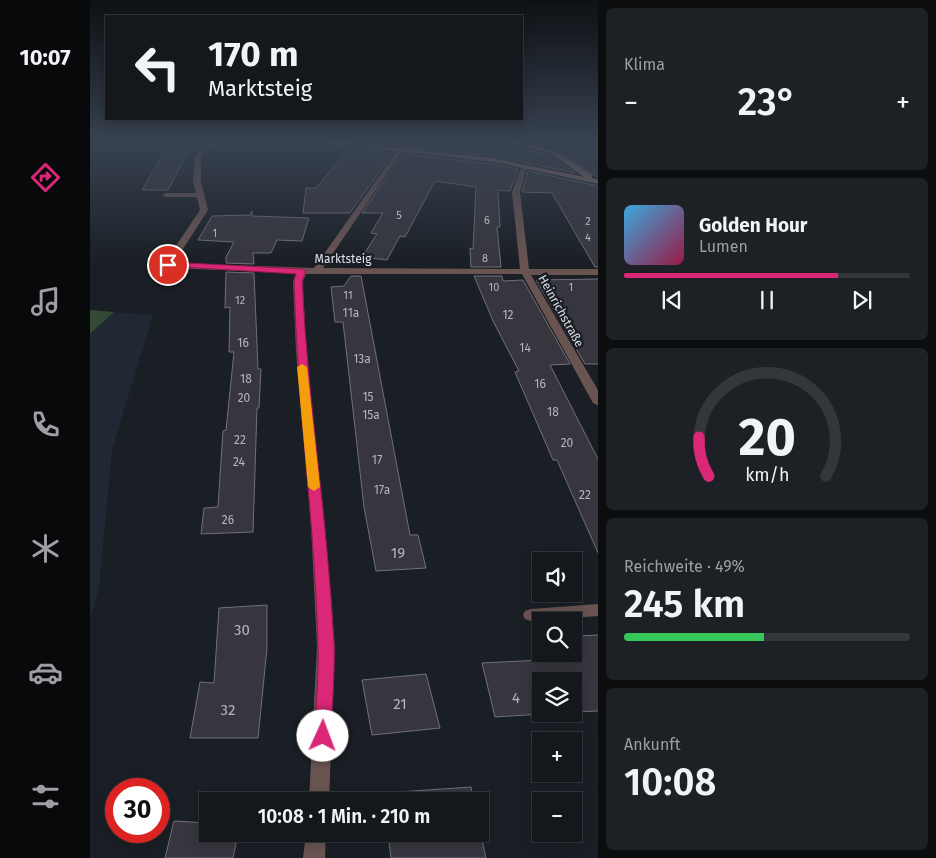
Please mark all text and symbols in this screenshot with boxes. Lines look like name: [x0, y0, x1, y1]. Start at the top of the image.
text: 170 m: [208, 33, 299, 75]
icon: left: [125, 35, 190, 100]
text: 10:07: [19, 44, 71, 71]
text: Klima: [624, 55, 665, 74]
text: Marktsteig: [208, 75, 312, 102]
text: 23°: [738, 79, 796, 125]
text: −: [624, 86, 638, 119]
text: +: [896, 86, 910, 119]
icon: directions: [28, 160, 63, 195]
house number: 5: [396, 209, 402, 222]
house number: 6: [484, 214, 490, 227]
text: Golden Hour: [699, 214, 808, 237]
house number: 2: [585, 215, 591, 228]
house number: 1: [213, 227, 217, 240]
house number: 4: [585, 231, 591, 244]
text: Lumen: [699, 237, 748, 256]
pin: [147, 244, 189, 286]
icon: arrive: [154, 251, 182, 279]
street label: Marktsteig: [315, 252, 372, 266]
house number: 8: [482, 252, 488, 265]
street label: Heinrichstraße: [535, 273, 587, 349]
house number: 10: [489, 281, 499, 294]
house number: 1: [569, 281, 573, 294]
icon: music: [28, 284, 63, 319]
icon: previous: [658, 286, 686, 314]
icon: pause: [753, 286, 781, 314]
icon: next: [848, 286, 876, 314]
house number: 11: [343, 289, 353, 302]
house number: 12: [235, 294, 245, 307]
house number: 11a: [343, 306, 359, 320]
house number: 12: [502, 308, 514, 322]
house number: 16: [237, 336, 249, 350]
house number: 14: [519, 341, 531, 355]
house number: 13a: [353, 352, 371, 366]
house number: 18: [240, 372, 252, 386]
house number: 16: [534, 377, 546, 391]
house number: 15: [362, 390, 374, 404]
house number: 20: [238, 391, 251, 405]
house number: 18: [547, 405, 559, 419]
text: 20: [738, 406, 796, 469]
icon: phone: [28, 407, 63, 442]
house number: 15a: [362, 408, 380, 422]
house number: 22: [234, 433, 246, 447]
house number: 20: [561, 436, 574, 450]
house number: 17: [372, 453, 382, 467]
house number: 24: [233, 455, 246, 469]
text: km/h: [745, 464, 789, 486]
house number: 17a: [374, 483, 390, 497]
house number: 22: [579, 488, 591, 502]
house number: 26: [222, 513, 234, 527]
icon: climate: [28, 531, 63, 566]
house number: 19: [391, 544, 405, 562]
map controls: [532, 552, 582, 842]
button: sound: [532, 552, 582, 602]
text: Reichweite · 49%: [624, 557, 745, 576]
text: 245 km: [624, 581, 745, 627]
button: search: [532, 612, 582, 662]
house number: 30: [234, 621, 250, 639]
icon: car: [28, 655, 63, 690]
button: layers: [532, 672, 582, 722]
house number: 4: [512, 689, 520, 707]
house number: 21: [393, 695, 407, 713]
house number: 32: [221, 701, 235, 719]
position arrow: [296, 709, 348, 761]
button: +: [532, 732, 582, 782]
text: Ankunft: [624, 735, 680, 754]
text: 10:08: [624, 759, 716, 805]
speed limit sign: 30: [105, 778, 170, 843]
icon: filters: [28, 779, 63, 814]
button: −: [532, 792, 582, 842]
text: 10:08 · 1 Min. · 210 m: [258, 805, 430, 828]

